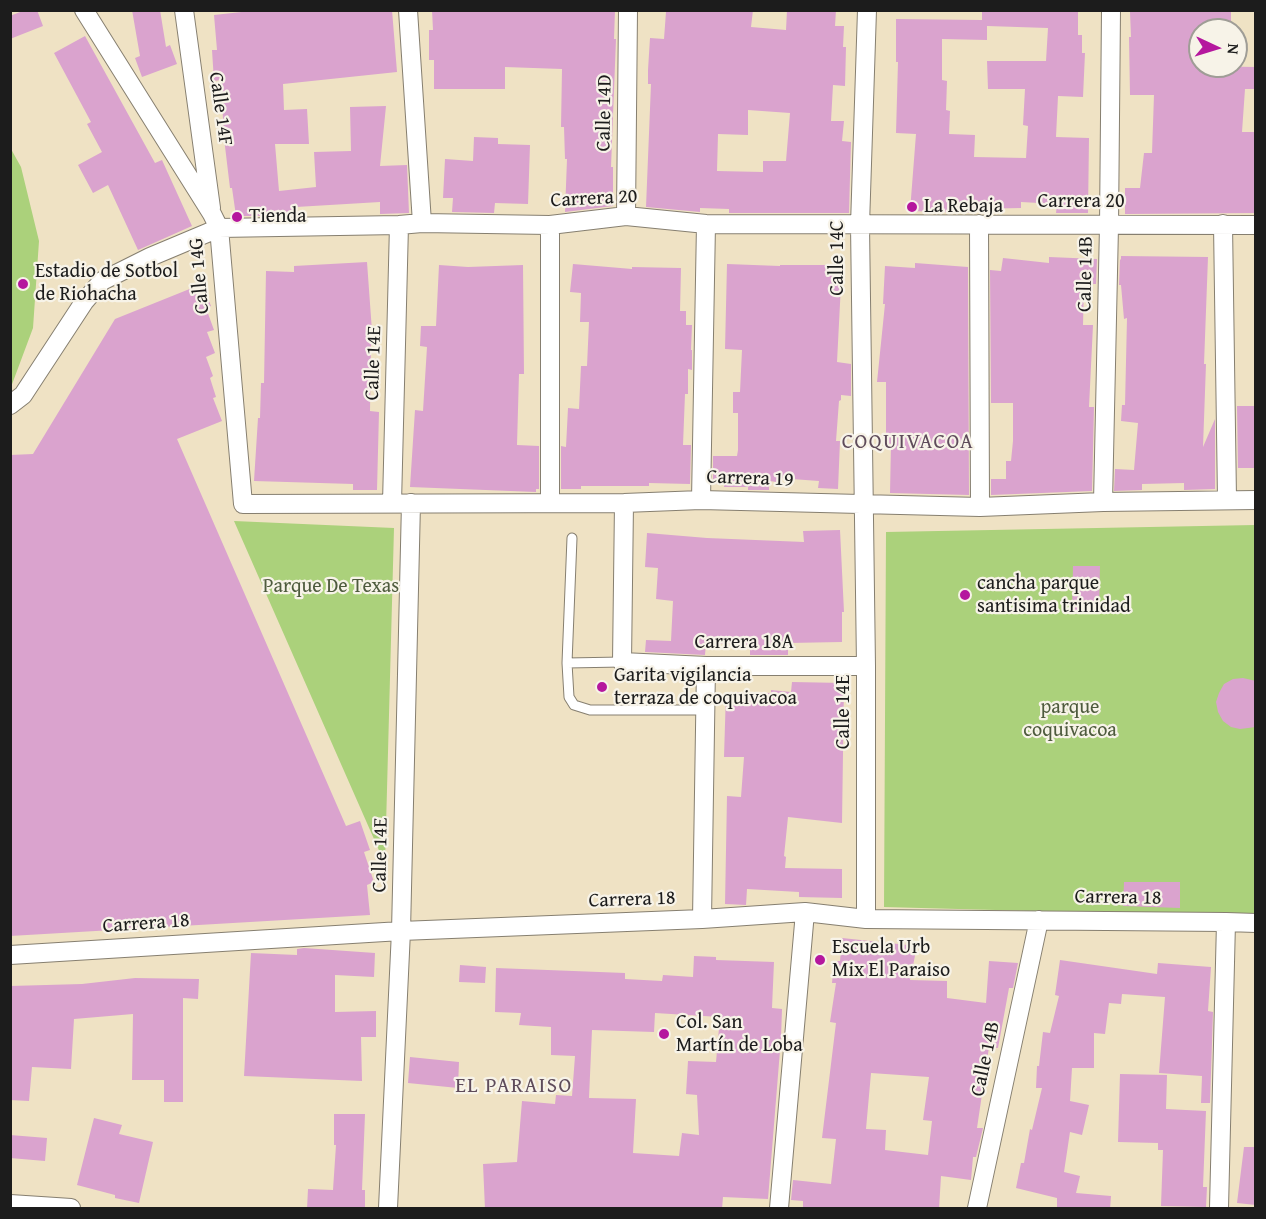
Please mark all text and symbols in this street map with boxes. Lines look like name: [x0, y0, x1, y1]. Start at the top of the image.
north arrow: [1188, 18, 1248, 78]
text: N: [1222, 43, 1246, 55]
street label: Calle 14F: [203, 71, 237, 147]
street label: Calle 14D: [592, 74, 618, 152]
street label: Carrera 20: [550, 185, 638, 213]
street label: Carrera 20: [1037, 190, 1125, 214]
place label: La Rebaja: [924, 195, 1003, 219]
marker: La Rebaja: [905, 200, 919, 214]
place label: Tienda: [249, 205, 307, 229]
marker: Tienda: [230, 210, 244, 224]
street label: Calle 14C: [826, 220, 850, 296]
street label: Calle 14B: [1073, 236, 1099, 312]
street label: Calle 14G: [185, 237, 215, 315]
place label: Estadio de Sotbol de Riohacha: [35, 260, 178, 307]
marker: Estadio de Sotbol de Riohacha: [16, 277, 30, 291]
street label: Calle 14E: [361, 325, 387, 401]
district label: COQUIVACOA: [842, 430, 974, 456]
street label: Carrera 19: [706, 465, 794, 493]
place label: cancha parque santisima trinidad: [977, 572, 1131, 619]
park label: Parque De Texas: [263, 575, 399, 599]
marker: cancha parque santisima trinidad: [958, 588, 972, 602]
street label: Carrera 18A: [694, 631, 794, 655]
place label: Garita vigilancia terraza de coquivacoa: [614, 664, 797, 711]
street label: Calle 14E: [832, 675, 856, 749]
marker: Garita vigilancia terraza de coquivacoa: [595, 680, 609, 694]
park label: parque coquivacoa: [1023, 696, 1117, 743]
street label: Calle 14E: [368, 817, 394, 893]
street label: Carrera 18: [1074, 885, 1162, 911]
street label: Carrera 18: [588, 886, 676, 914]
street label: Carrera 18: [102, 909, 190, 939]
place label: Escuela Urb Mix El Paraiso: [832, 936, 950, 983]
marker: Escuela Urb Mix El Paraiso: [813, 953, 827, 967]
place label: Col. San Martín de Loba: [676, 1011, 803, 1058]
street label: Calle 14B: [966, 1019, 1006, 1099]
marker: Col. San Martín de Loba: [657, 1027, 671, 1041]
district label: EL PARAISO: [455, 1074, 573, 1100]

